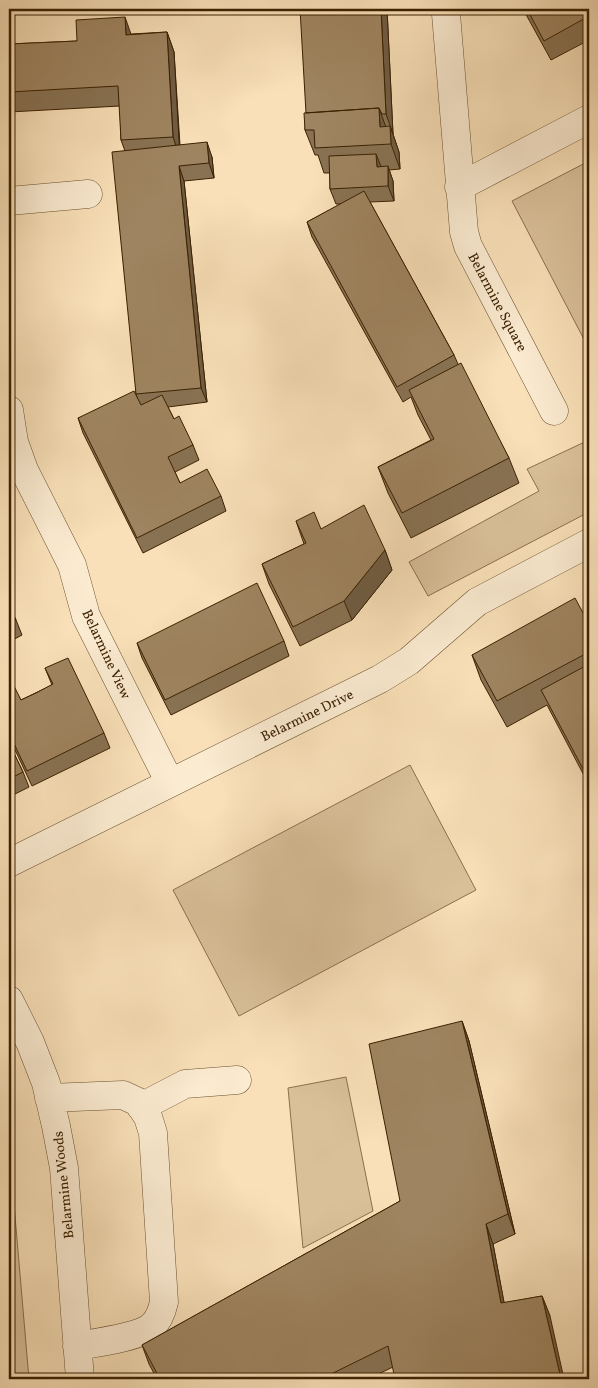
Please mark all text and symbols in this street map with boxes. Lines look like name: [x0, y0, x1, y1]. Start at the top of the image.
street label: Belarmine Square: [463, 250, 531, 356]
street label: Belarmine View: [77, 607, 135, 703]
street label: Belarmine Drive: [258, 686, 358, 747]
street label: Belarmine Woods: [49, 1130, 80, 1240]

